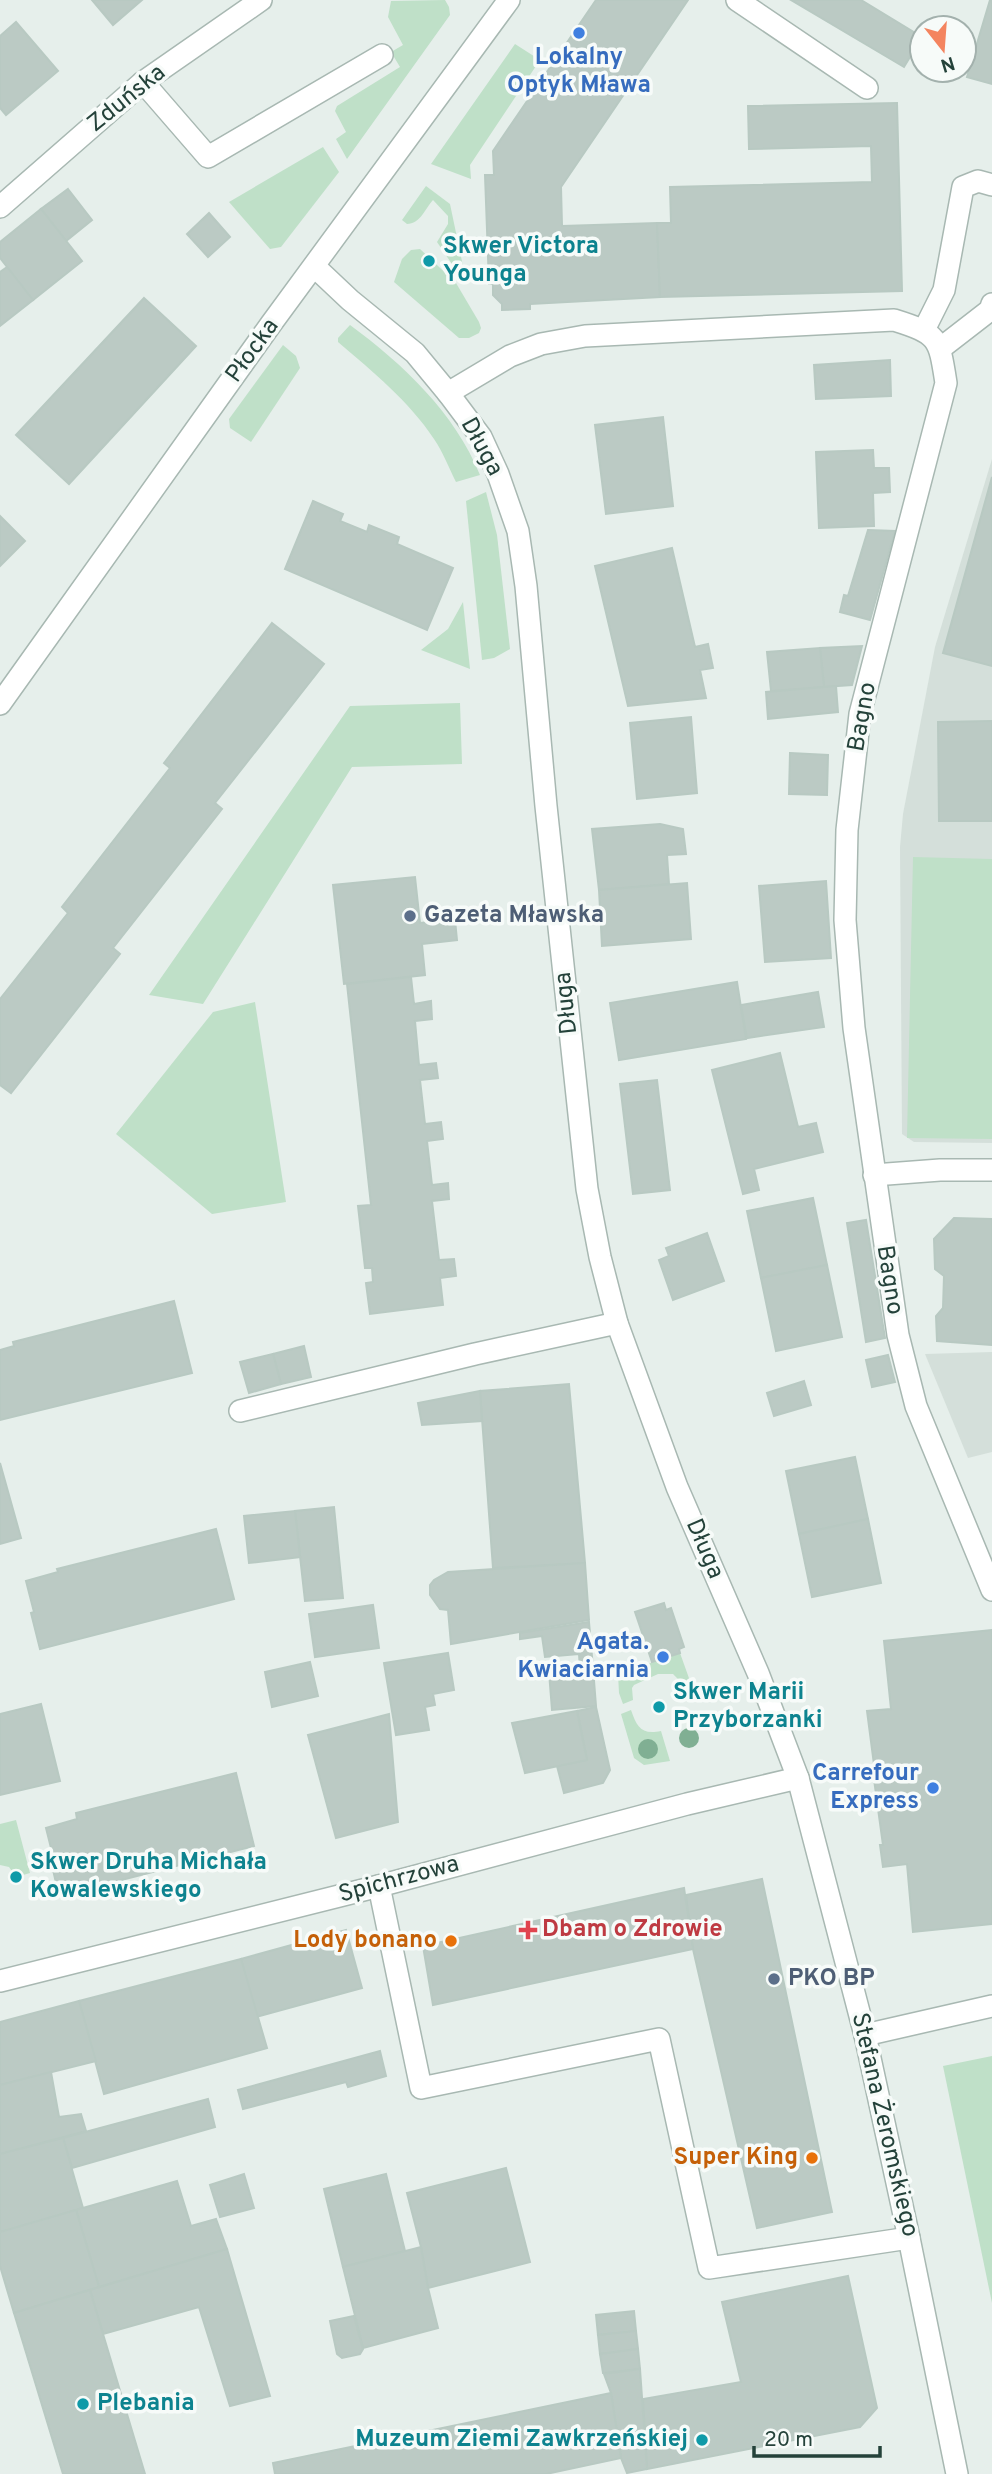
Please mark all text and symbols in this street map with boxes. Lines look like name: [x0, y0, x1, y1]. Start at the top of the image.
north arrow: [908, 14, 978, 84]
marker: Lokalny Optyk Mława: [571, 25, 587, 41]
place label: Lokalny Optyk Mława: [507, 43, 651, 101]
text: N: [937, 50, 957, 77]
street label: Zduńska: [82, 58, 172, 140]
place label: Skwer Victora Younga: [443, 232, 599, 290]
marker: Skwer Victora Younga: [421, 253, 437, 269]
street label: Płocka: [220, 313, 286, 389]
street label: Długa: [453, 412, 509, 482]
street label: Bagno: [842, 680, 884, 754]
place label: Gazeta Mławska: [424, 901, 604, 931]
marker: Gazeta Mławska: [402, 908, 418, 924]
street label: Długa: [549, 970, 585, 1036]
street label: Bagno: [869, 1243, 909, 1317]
street label: Długa: [678, 1514, 730, 1584]
place label: Agata. Kwiaciarnia: [518, 1628, 649, 1686]
marker: Agata. Kwiaciarnia: [655, 1649, 671, 1665]
place label: Skwer Marii Przyborzanki: [673, 1678, 823, 1736]
marker: Skwer Marii Przyborzanki: [651, 1699, 667, 1715]
place label: Carrefour Express: [812, 1759, 919, 1817]
marker: Carrefour Express: [925, 1780, 941, 1796]
place label: Skwer Druha Michała Kowalewskiego: [30, 1848, 267, 1906]
street label: Spichrzowa: [335, 1850, 463, 1910]
marker: Skwer Druha Michała Kowalewskiego: [8, 1869, 24, 1885]
place label: Dbam o Zdrowie: [542, 1915, 723, 1945]
marker: Dbam o Zdrowie: [520, 1922, 536, 1938]
place label: Lody bonano: [293, 1926, 437, 1956]
marker: Lody bonano: [443, 1933, 459, 1949]
place label: PKO BP: [788, 1964, 875, 1994]
marker: PKO BP: [766, 1971, 782, 1987]
street label: Stefana Żeromskiego: [844, 2010, 925, 2240]
place label: Super King: [674, 2143, 798, 2173]
marker: Super King: [804, 2150, 820, 2166]
place label: Plebania: [97, 2389, 195, 2419]
marker: Plebania: [75, 2396, 91, 2412]
scale bar: [754, 2414, 880, 2458]
place label: Muzeum Ziemi Zawkrzeńskiej: [355, 2425, 688, 2455]
text: 20 m: [764, 2427, 813, 2454]
marker: Muzeum Ziemi Zawkrzeńskiej: [694, 2432, 710, 2448]

